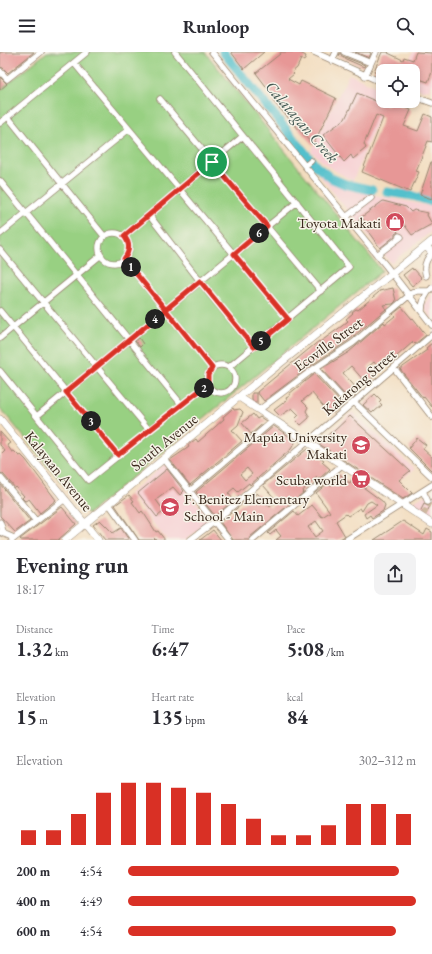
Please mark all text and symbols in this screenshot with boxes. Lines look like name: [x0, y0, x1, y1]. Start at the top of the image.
icon: menu: [16, 15, 38, 37]
text: Runloop: [183, 15, 249, 38]
icon: search: [394, 15, 416, 37]
map controls: [376, 64, 420, 108]
button: locate: [376, 64, 420, 108]
water label: Calatagan Creek: [261, 77, 344, 168]
pin: [195, 145, 229, 179]
icon: arrive: [201, 151, 223, 173]
shop icon: Toyota Makati: [384, 211, 406, 233]
place label: Toyota Makati: [298, 213, 381, 232]
pin: 6: [249, 223, 269, 243]
text: 6: [256, 226, 262, 240]
pin: 1: [121, 257, 141, 277]
text: 1: [128, 260, 134, 274]
pin: 4: [145, 309, 165, 329]
text: 4: [152, 312, 158, 326]
street label: Ecoville Street: [290, 313, 366, 375]
pin: 5: [251, 331, 271, 351]
text: 5: [258, 334, 264, 348]
street label: Kakarong Street: [318, 344, 400, 419]
pin: 2: [194, 378, 214, 398]
text: 2: [201, 381, 207, 395]
street label: South Avenue: [127, 409, 201, 475]
pin: 3: [81, 411, 101, 431]
text: 3: [88, 414, 94, 428]
street label: Kalayaan Avenue: [21, 427, 97, 515]
place label: Mapúa University Makati: [244, 427, 347, 463]
school or university icon: Mapúa University Makati: [350, 434, 372, 456]
supermarket icon: Scuba world: [350, 468, 372, 490]
place label: Scuba world: [276, 470, 347, 489]
place label: F. Benitez Elementary School - Main: [184, 489, 310, 525]
school or university icon: F. Benitez Elementary School - Main: [159, 496, 181, 518]
text: Evening run: [16, 551, 129, 580]
button: share: [374, 553, 416, 595]
text: 18:17: [16, 581, 44, 598]
text: Distance: [16, 622, 53, 636]
text: Time: [151, 622, 174, 636]
text: Pace: [287, 622, 305, 636]
text: 1.32: [16, 636, 53, 662]
text: 6:47: [151, 636, 189, 662]
text: 5:08: [287, 636, 324, 662]
text: km: [53, 645, 69, 659]
text: /km: [324, 645, 344, 659]
text: Elevation: [16, 690, 56, 704]
text: Heart rate: [151, 690, 194, 704]
text: kcal: [287, 690, 303, 704]
text: 15: [16, 704, 37, 730]
text: 135: [151, 704, 183, 730]
text: 84: [287, 704, 308, 730]
text: m: [37, 713, 48, 727]
text: bpm: [183, 713, 205, 727]
text: Elevation: [16, 752, 63, 769]
text: 302–312 m: [359, 752, 416, 769]
text: 200 m: [16, 863, 50, 880]
text: 4:54: [80, 863, 102, 880]
text: 400 m: [16, 893, 50, 910]
text: 4:49: [80, 893, 102, 910]
text: 600 m: [16, 923, 50, 940]
text: 4:54: [80, 923, 102, 940]

